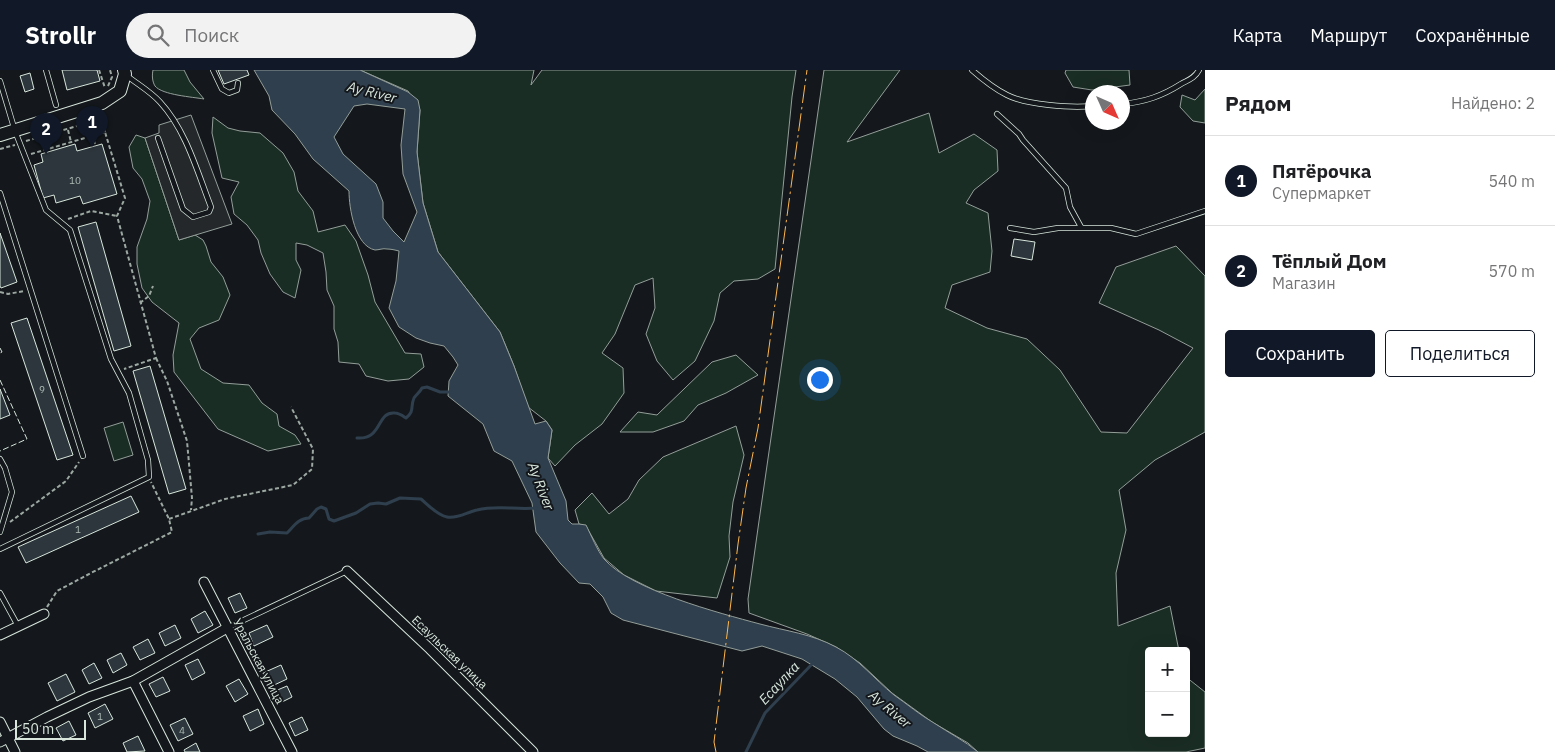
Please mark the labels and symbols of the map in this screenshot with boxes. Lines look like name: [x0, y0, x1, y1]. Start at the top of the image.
water label: Ay River: [345, 77, 399, 107]
north arrow: [1085, 85, 1130, 130]
pin: 1: [76, 106, 108, 147]
pin: 2: [30, 113, 62, 154]
house number: 10: [69, 174, 81, 187]
your location: [807, 367, 833, 393]
house number: 9: [39, 383, 45, 396]
water label: Ay River: [523, 459, 559, 513]
house number: 1: [75, 523, 81, 536]
street label: Есаульская улица: [409, 612, 491, 692]
street label: Уральская улица: [230, 616, 288, 707]
water label: Есаулка: [755, 658, 803, 708]
water label: Ay River: [864, 685, 916, 733]
house number: 1: [97, 710, 103, 723]
scale bar: [15, 717, 86, 740]
house number: 4: [179, 724, 185, 737]

